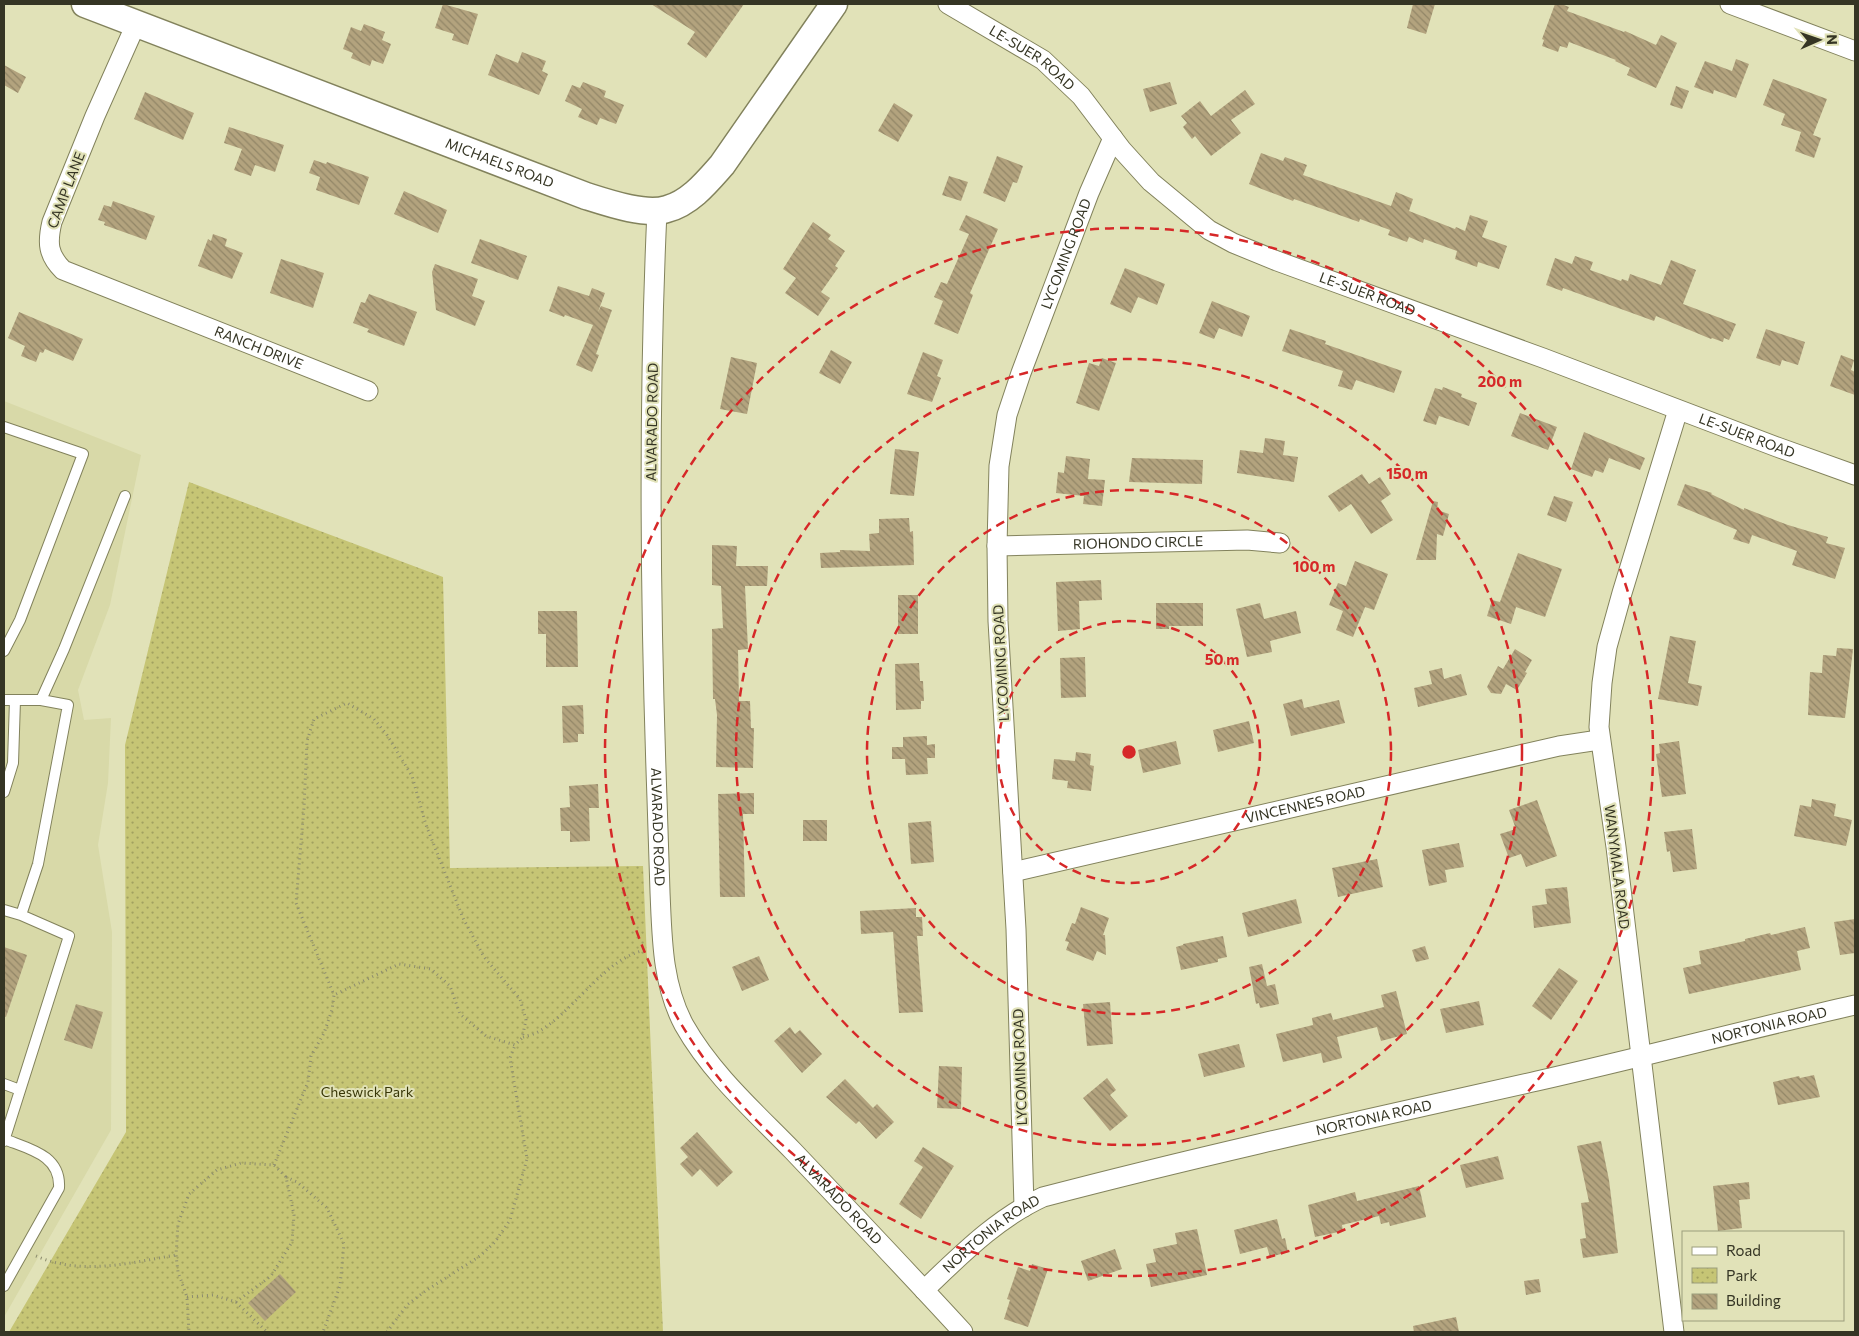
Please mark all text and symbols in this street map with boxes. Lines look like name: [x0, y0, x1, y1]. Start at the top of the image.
north arrow: [1794, 15, 1844, 65]
street label: LE-SUER ROAD: [986, 21, 1078, 94]
text: N: [1824, 34, 1841, 45]
street label: MICHAELS ROAD: [443, 134, 556, 191]
street label: CAMP LANE: [43, 149, 88, 231]
street label: LYCOMING ROAD: [1037, 196, 1094, 311]
street label: LE-SUER ROAD: [1317, 268, 1418, 319]
street label: RANCH DRIVE: [212, 322, 306, 372]
street label: ALVARADO ROAD: [642, 363, 661, 481]
text: 200 m: [1478, 372, 1522, 390]
street label: LE-SUER ROAD: [1697, 409, 1797, 461]
text: 150 m: [1386, 464, 1428, 482]
street label: RIOHONDO CIRCLE: [1073, 532, 1203, 552]
text: 100 m: [1293, 557, 1335, 575]
street label: LYCOMING ROAD: [989, 604, 1012, 722]
text: 50 m: [1205, 650, 1239, 668]
centre of rings: [1120, 743, 1138, 761]
street label: ALVARADO ROAD: [648, 767, 669, 886]
street label: VINCENNES ROAD: [1244, 782, 1367, 826]
street label: WANYMALA ROAD: [1601, 804, 1634, 930]
street label: NORTONIA ROAD: [1710, 1003, 1828, 1047]
street label: LYCOMING ROAD: [1009, 1008, 1030, 1126]
park label: Cheswick Park: [321, 1083, 414, 1100]
street label: NORTONIA ROAD: [1314, 1096, 1433, 1138]
street label: ALVARADO ROAD: [792, 1150, 886, 1248]
street label: NORTONIA ROAD: [939, 1191, 1042, 1276]
legend: [1682, 1231, 1844, 1321]
text: Road: [1726, 1241, 1761, 1259]
text: Park: [1726, 1266, 1757, 1284]
text: Building: [1726, 1291, 1781, 1309]

